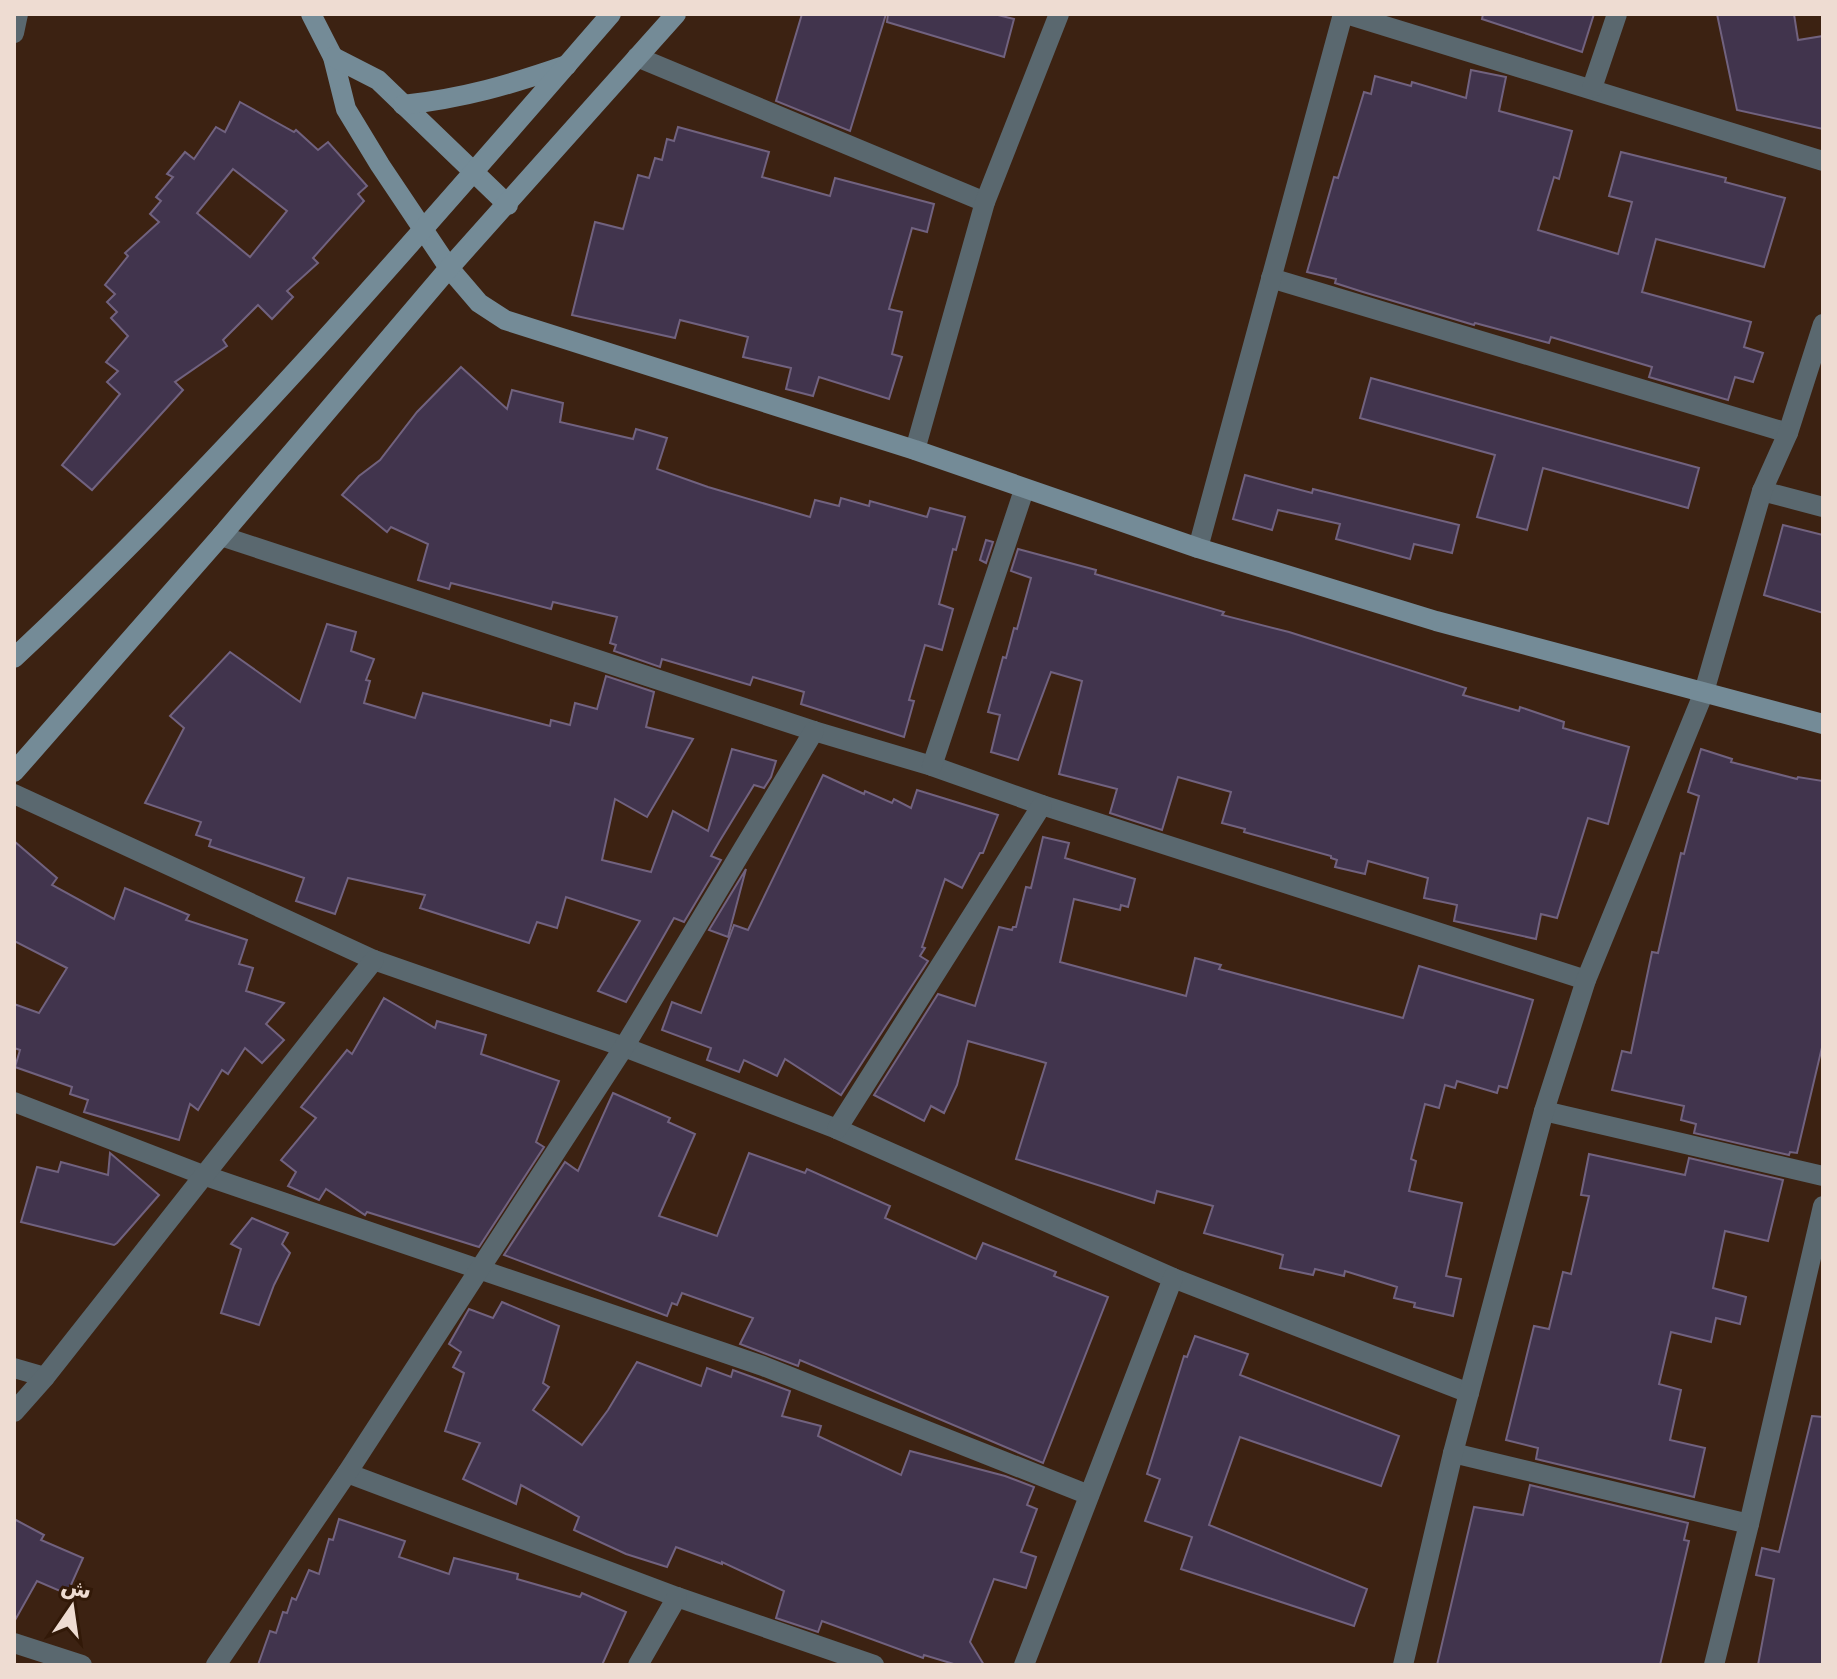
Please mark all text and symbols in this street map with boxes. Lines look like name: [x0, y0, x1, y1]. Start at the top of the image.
north arrow: [32, 1567, 112, 1647]
text: ش: [59, 1572, 94, 1604]

